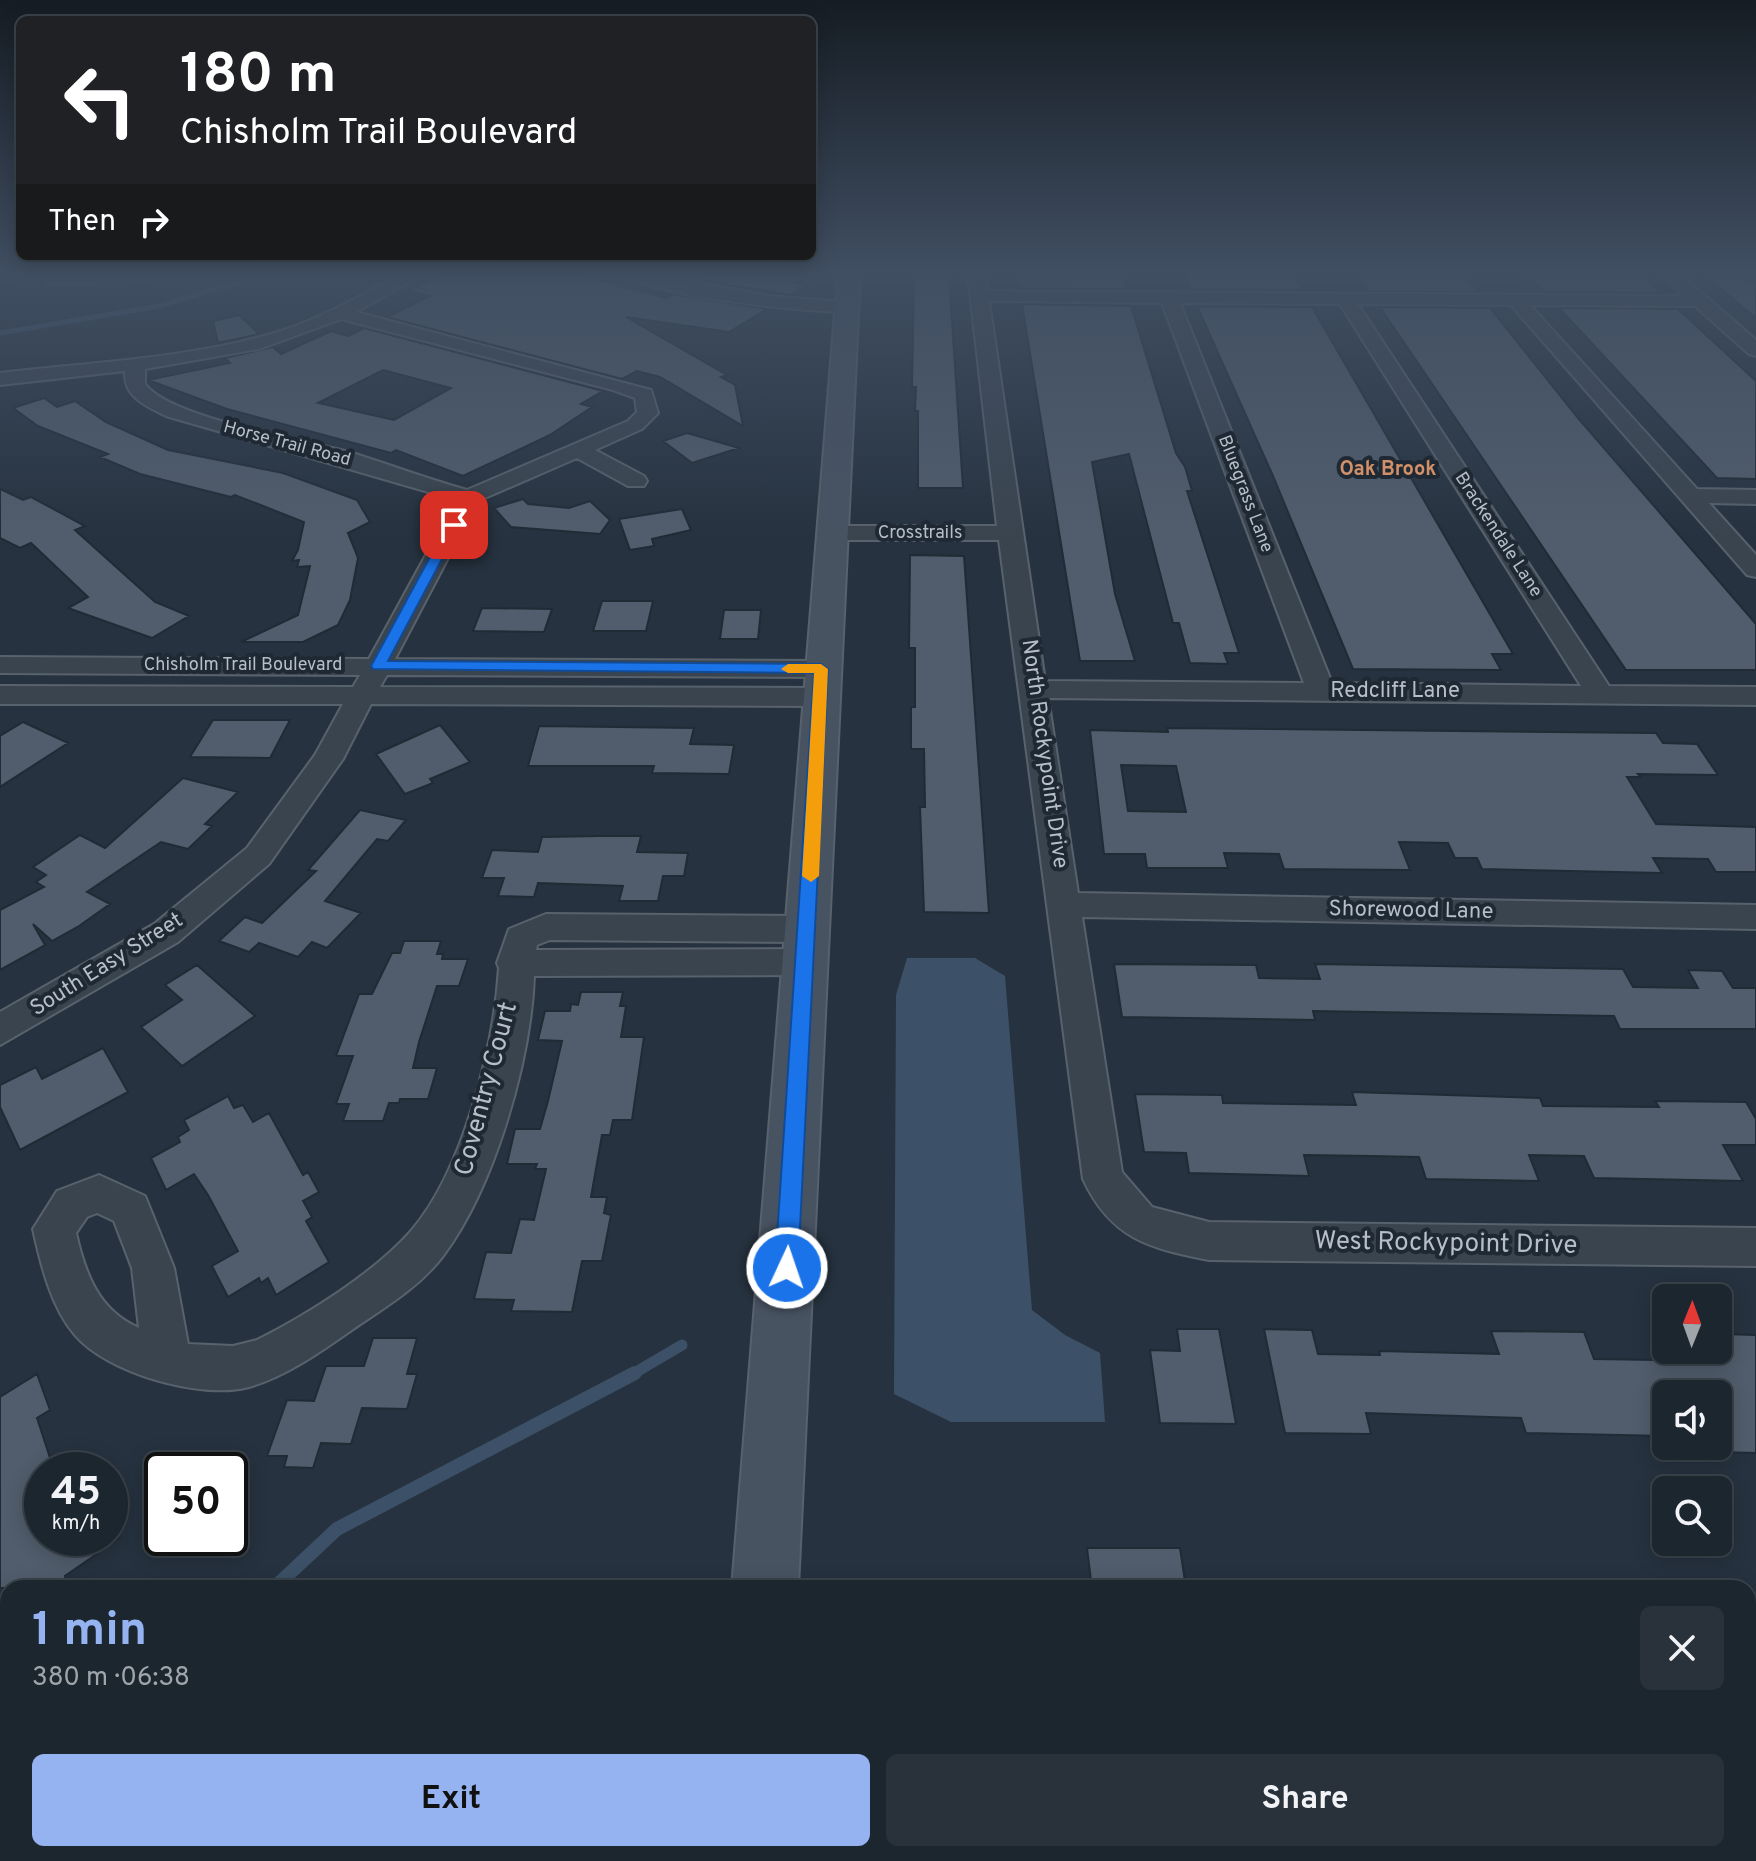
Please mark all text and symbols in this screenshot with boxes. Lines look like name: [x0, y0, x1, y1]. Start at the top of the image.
text: 180 m: [180, 42, 337, 112]
icon: left: [48, 48, 152, 152]
text: Chisholm Trail Boulevard: [180, 111, 577, 157]
icon: right: [132, 200, 176, 244]
text: Then: [48, 204, 116, 241]
street label: Horse Trail Road: [221, 416, 353, 472]
street label: Bluegrass Lane: [1212, 432, 1278, 556]
district label: Oak Brook: [1340, 457, 1436, 483]
street label: Brackendale Lane: [1449, 468, 1547, 602]
pin: [420, 491, 488, 559]
icon: arrive: [432, 503, 476, 547]
street label: Crosstrails: [878, 522, 962, 545]
street label: North Rockypoint Drive: [1015, 638, 1073, 870]
street label: Chisholm Trail Boulevard: [144, 654, 342, 677]
street label: Redcliff Lane: [1330, 678, 1460, 705]
street label: Shorewood Lane: [1328, 896, 1494, 926]
street label: South Easy Street: [26, 907, 188, 1023]
street label: Coventry Court: [448, 998, 526, 1180]
street label: West Rockypoint Drive: [1314, 1225, 1578, 1263]
position arrow: [745, 1226, 829, 1310]
north arrow: [1652, 1284, 1732, 1364]
map controls: [1652, 1284, 1732, 1556]
button: sound: [1652, 1380, 1732, 1460]
speed limit sign: 50: [144, 1452, 248, 1556]
text: 45: [51, 1469, 101, 1519]
button: search: [1652, 1476, 1732, 1556]
text: km/h: [52, 1511, 100, 1537]
text: 1 min: [32, 1602, 147, 1662]
button: close: [1640, 1606, 1724, 1690]
text: 380 m · 06:38: [32, 1662, 190, 1695]
button: Exit: [32, 1754, 870, 1846]
button: Share: [886, 1754, 1724, 1846]

